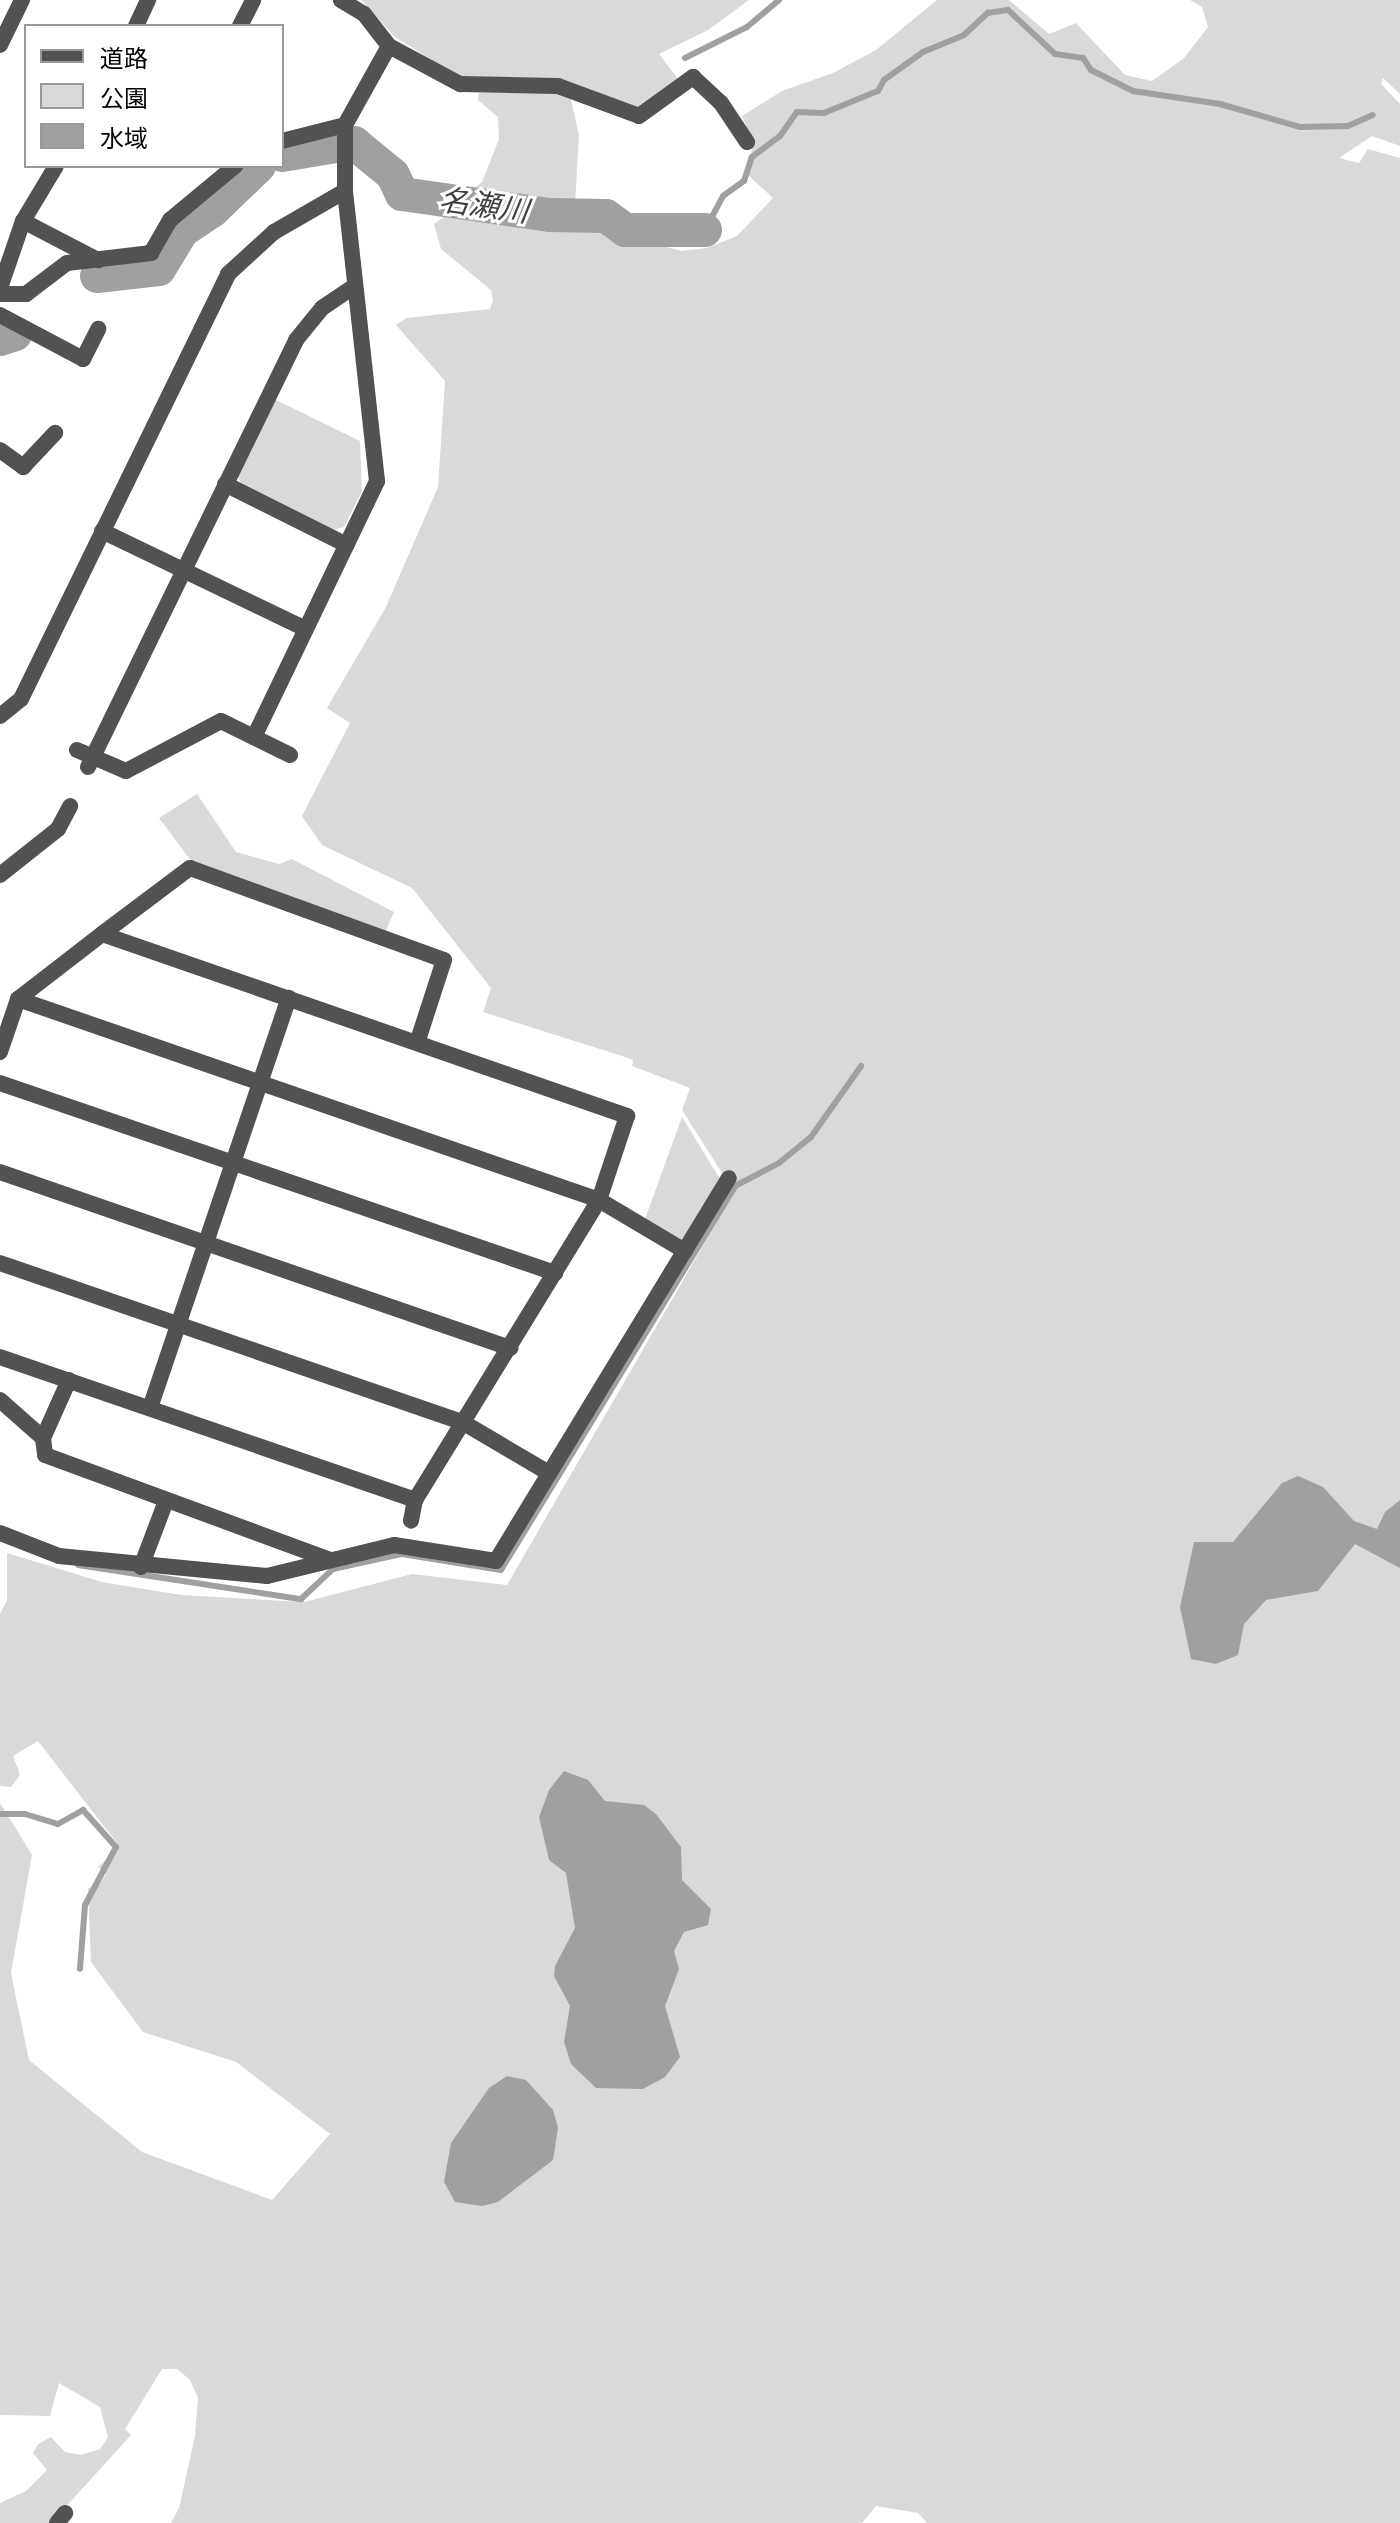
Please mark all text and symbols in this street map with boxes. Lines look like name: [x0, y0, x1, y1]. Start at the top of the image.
legend: [24, 24, 284, 168]
text: 道路: [100, 43, 148, 73]
text: 公園: [100, 83, 148, 113]
text: 水域: [100, 123, 148, 153]
water label: 名瀬川: [437, 181, 531, 229]

